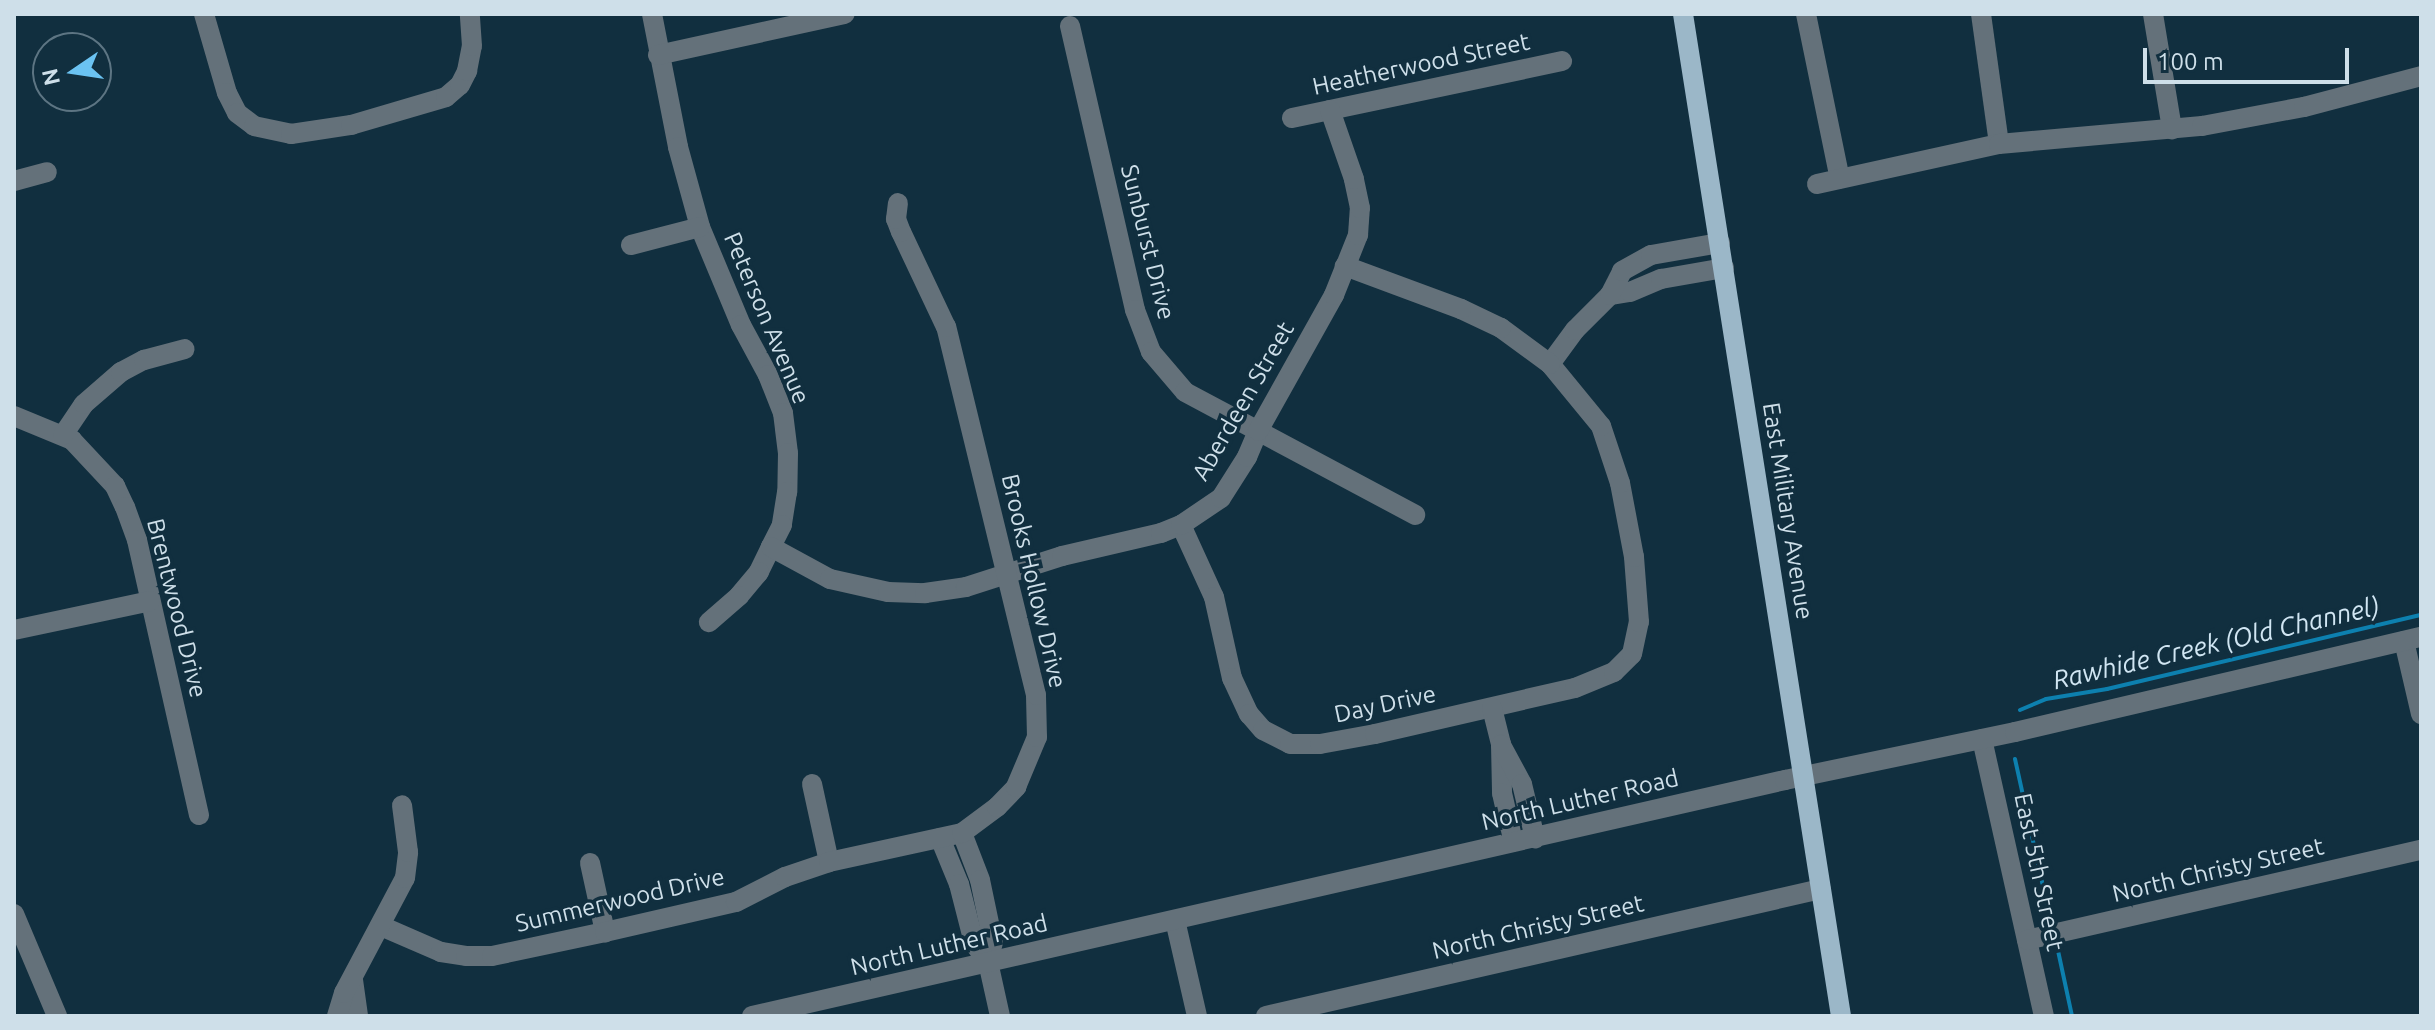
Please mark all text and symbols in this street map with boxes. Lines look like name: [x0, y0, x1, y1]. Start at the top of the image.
street label: Heatherwood Street: [1310, 27, 1532, 101]
north arrow: [32, 32, 112, 112]
scale bar: [2147, 32, 2353, 82]
text: 100 m: [2157, 48, 2224, 75]
text: N: [36, 66, 64, 88]
street label: Sunburst Drive: [1115, 161, 1181, 323]
street label: Peterson Avenue: [718, 228, 816, 408]
street label: Aberdeen Street: [1186, 316, 1300, 486]
street label: East Military Avenue: [1757, 401, 1819, 621]
street label: Brooks Hollow Drive: [995, 471, 1073, 691]
street label: Brentwood Drive: [141, 515, 213, 701]
water label: Rawhide Creek (Old Channel): [2050, 590, 2382, 696]
street label: Day Drive: [1332, 679, 1438, 729]
street label: North Luther Road: [1479, 763, 1681, 837]
street label: East 5th Street: [2008, 791, 2070, 953]
street label: North Christy Street: [2109, 832, 2327, 908]
street label: Summerwood Drive: [513, 862, 727, 938]
street label: North Christy Street: [1429, 889, 1647, 965]
street label: North Luther Road: [848, 908, 1050, 982]

